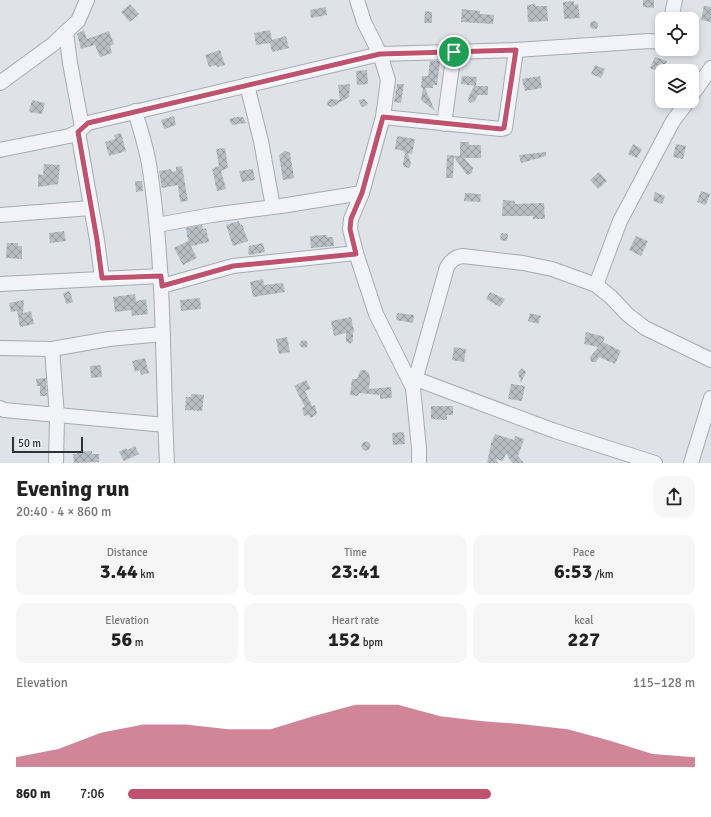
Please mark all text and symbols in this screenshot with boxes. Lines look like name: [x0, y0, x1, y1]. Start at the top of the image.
map controls: [655, 12, 699, 108]
button: locate: [655, 12, 699, 56]
pin: [437, 35, 471, 69]
icon: arrive: [443, 41, 465, 63]
button: layers: [655, 64, 699, 108]
scale bar: [12, 435, 83, 454]
text: 50 m: [18, 437, 41, 450]
text: Evening run: [16, 475, 130, 502]
button: share: [653, 476, 695, 518]
text: 20:40 · 4 × 860 m: [16, 504, 111, 520]
text: Distance: [107, 546, 148, 559]
text: Time: [344, 546, 367, 559]
text: Pace: [573, 546, 595, 559]
text: 3.44: [100, 559, 138, 584]
text: 23:41: [331, 559, 380, 584]
text: 6:53: [554, 559, 592, 584]
text: km: [138, 568, 155, 581]
text: /km: [592, 568, 614, 581]
text: Elevation: [105, 614, 149, 627]
text: Heart rate: [332, 614, 379, 627]
text: kcal: [574, 614, 593, 627]
text: 56: [111, 627, 132, 652]
text: 152: [328, 627, 360, 652]
text: 227: [568, 627, 600, 652]
text: m: [132, 636, 144, 649]
text: bpm: [360, 636, 383, 649]
text: Elevation: [16, 675, 68, 691]
text: 115–128 m: [633, 675, 695, 691]
text: 860 m: [16, 786, 50, 802]
text: 7:06: [80, 786, 105, 802]

